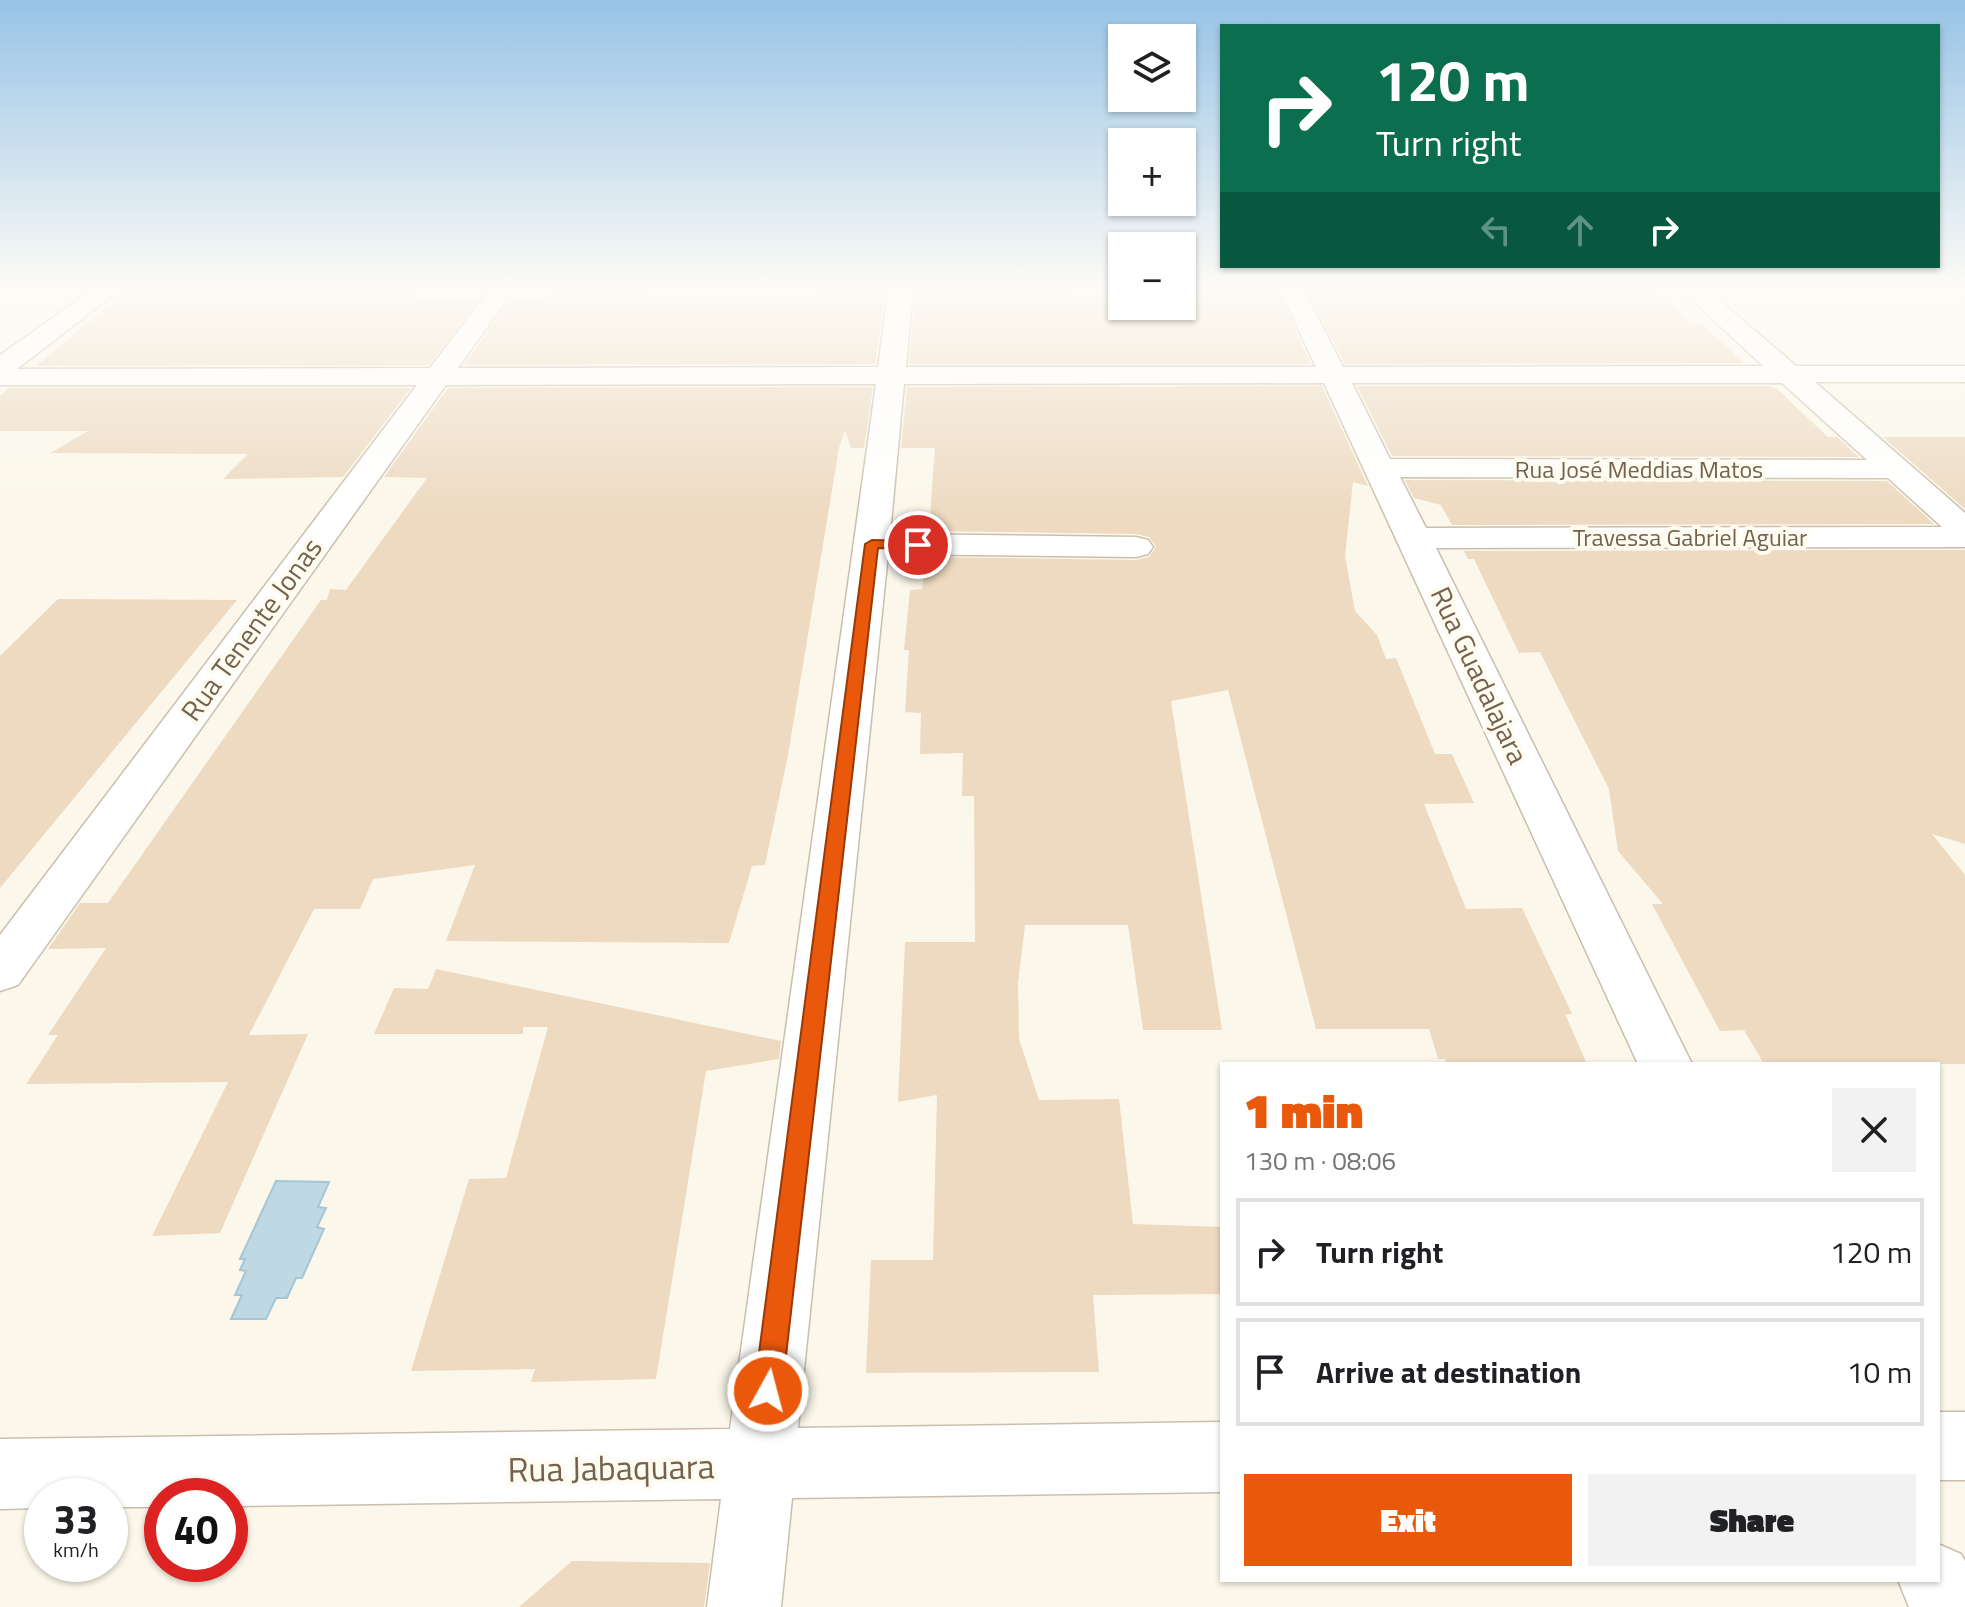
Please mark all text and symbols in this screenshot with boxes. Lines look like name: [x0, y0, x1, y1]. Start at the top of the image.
map controls: [1108, 24, 1196, 320]
button: layers: [1108, 24, 1196, 112]
text: 120 m: [1376, 38, 1529, 123]
icon: right: [1244, 56, 1348, 160]
text: Turn right: [1376, 115, 1521, 170]
button: +: [1108, 128, 1196, 216]
icon: left: [1474, 208, 1518, 252]
icon: ahead: [1558, 208, 1602, 252]
icon: right: [1642, 208, 1686, 252]
button: −: [1108, 232, 1196, 320]
street label: Rua José Meddias Matos: [1515, 451, 1763, 487]
pin: [884, 511, 952, 579]
street label: Travessa Gabriel Aguiar: [1573, 519, 1807, 555]
icon: arrive: [896, 523, 940, 567]
street label: Rua Tenente Jonas: [170, 528, 332, 730]
street label: Rua Guadalajara: [1420, 579, 1540, 771]
text: 1 min: [1244, 1074, 1363, 1147]
button: close: [1832, 1088, 1916, 1172]
text: 130 m · 08:06: [1244, 1141, 1396, 1180]
text: Turn right: [1316, 1229, 1444, 1275]
text: 120 m: [1830, 1229, 1912, 1275]
icon: right: [1248, 1230, 1292, 1274]
position arrow: [726, 1349, 810, 1433]
text: Arrive at destination: [1316, 1349, 1581, 1395]
text: 10 m: [1847, 1349, 1912, 1395]
icon: arrive: [1248, 1350, 1292, 1394]
street label: Rua Jabaquara: [507, 1439, 715, 1495]
button: Exit: [1244, 1474, 1572, 1566]
button: Share: [1588, 1474, 1916, 1566]
speed limit sign: 40: [144, 1478, 248, 1582]
text: 33: [54, 1489, 98, 1550]
text: km/h: [53, 1534, 99, 1565]

